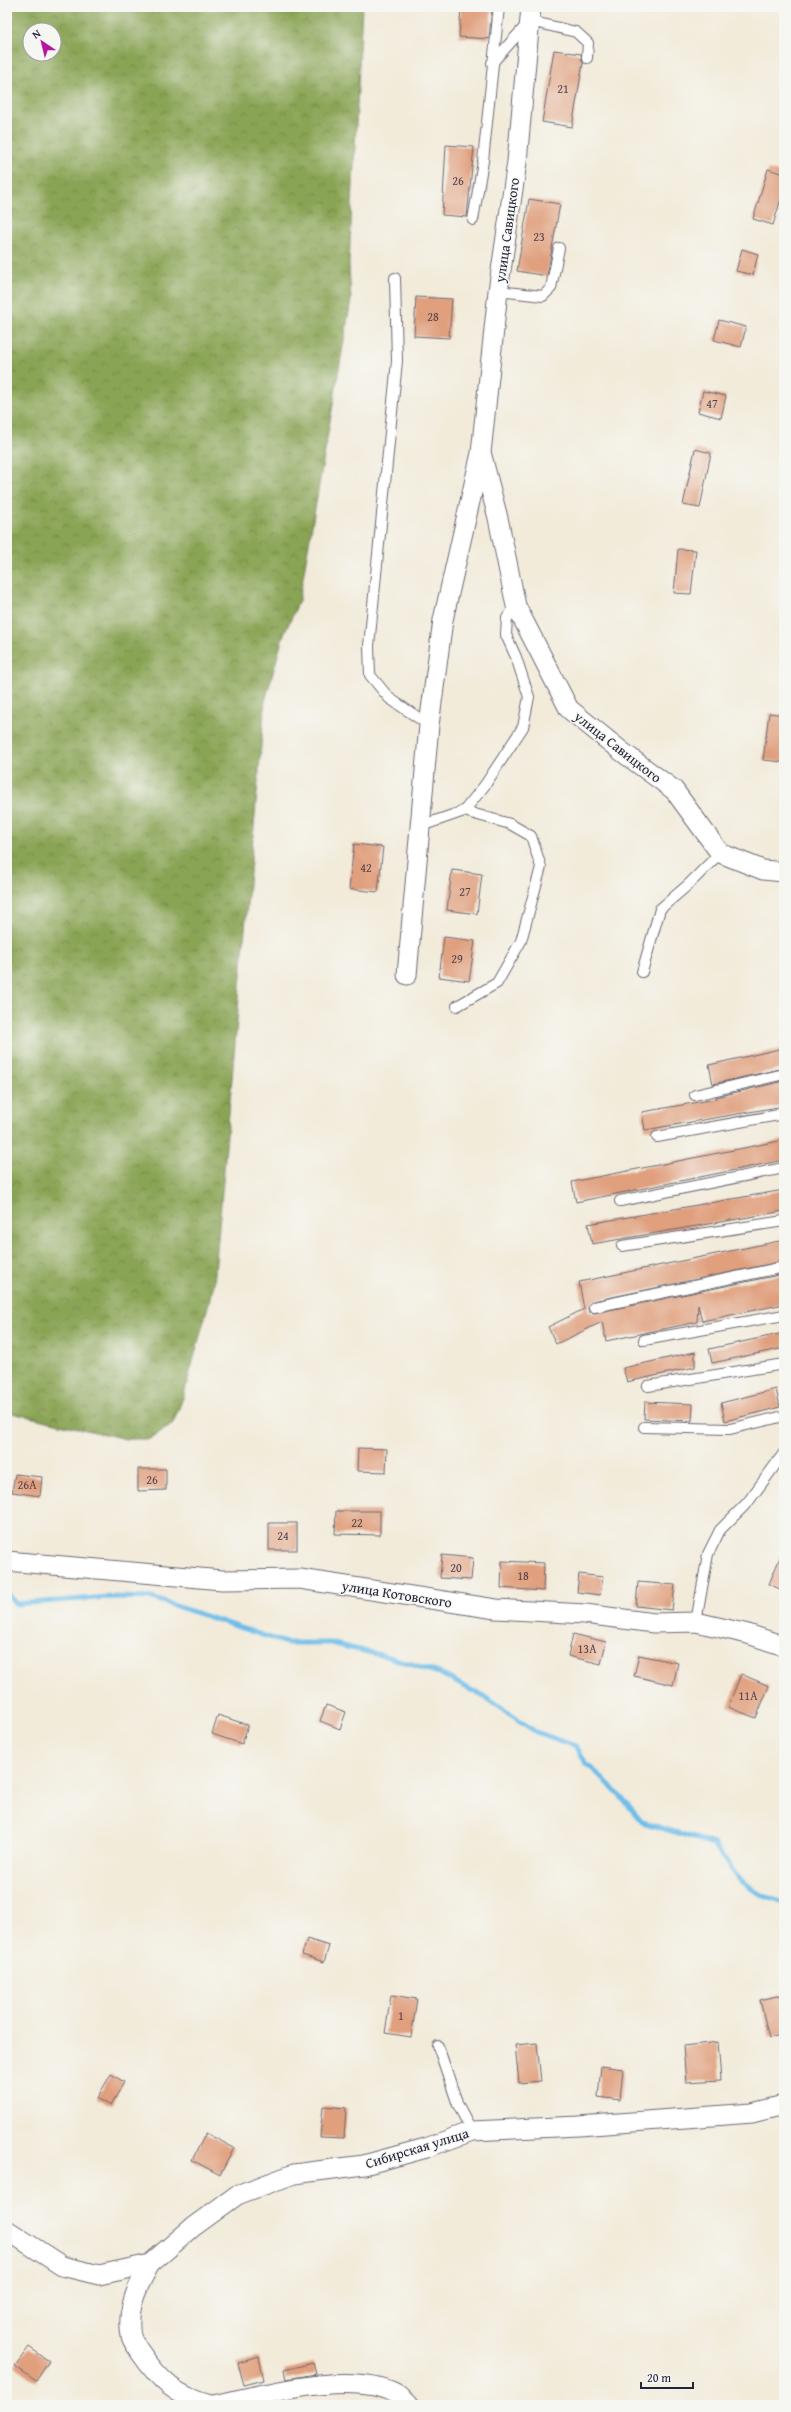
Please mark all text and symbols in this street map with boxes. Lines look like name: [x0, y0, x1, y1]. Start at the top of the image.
north arrow: [22, 22, 62, 62]
text: N: [29, 25, 44, 42]
house number: 21: [557, 80, 569, 97]
house number: 26: [452, 172, 464, 189]
street label: улица Савицкого: [490, 176, 524, 285]
house number: 23: [533, 228, 545, 245]
house number: 28: [427, 308, 439, 325]
house number: 47: [706, 395, 718, 412]
street label: улица Савицкого: [569, 706, 666, 787]
house number: 42: [360, 859, 372, 876]
house number: 27: [459, 883, 471, 900]
house number: 29: [451, 950, 463, 967]
house number: 26: [146, 1471, 158, 1488]
house number: 26А: [18, 1476, 37, 1493]
house number: 22: [351, 1514, 363, 1531]
house number: 24: [277, 1527, 289, 1544]
house number: 20: [450, 1559, 462, 1576]
house number: 18: [517, 1567, 529, 1584]
street label: улица Котовского: [340, 1575, 453, 1613]
house number: 13А: [578, 1640, 597, 1657]
house number: 11А: [739, 1687, 758, 1704]
house number: 1: [398, 2007, 404, 2024]
street label: Сибирская улица: [363, 2123, 471, 2173]
scale bar: [641, 2364, 693, 2390]
text: 20 m: [647, 2369, 671, 2386]

